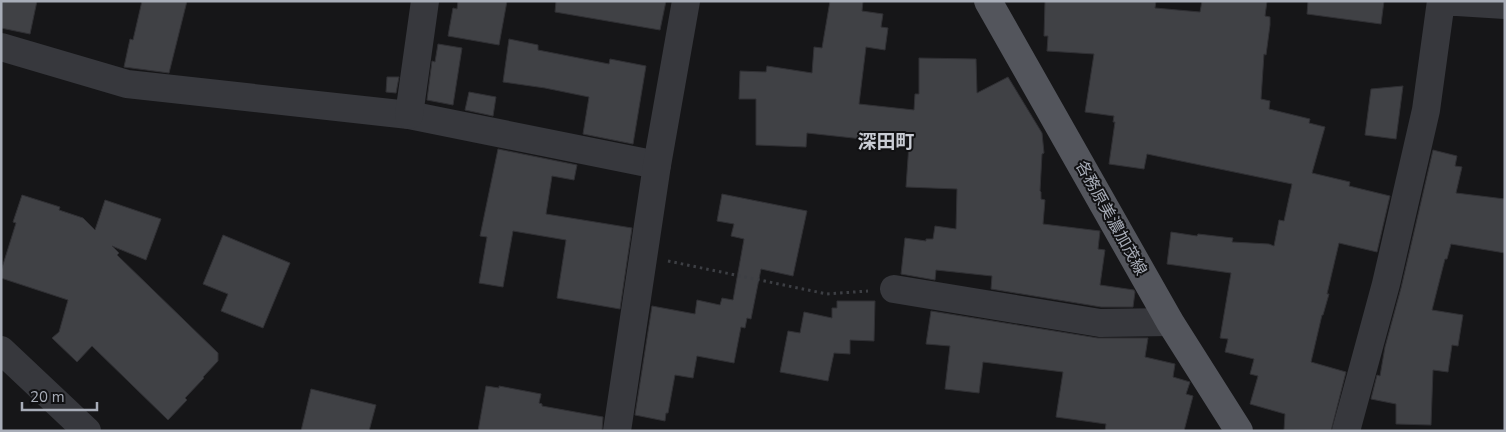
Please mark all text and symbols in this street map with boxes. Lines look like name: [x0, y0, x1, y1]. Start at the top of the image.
district label: 深田町: [857, 129, 915, 155]
street label: 各務原美濃加茂線: [1070, 157, 1152, 279]
scale bar: [22, 380, 98, 412]
text: 20 m: [30, 387, 65, 407]

